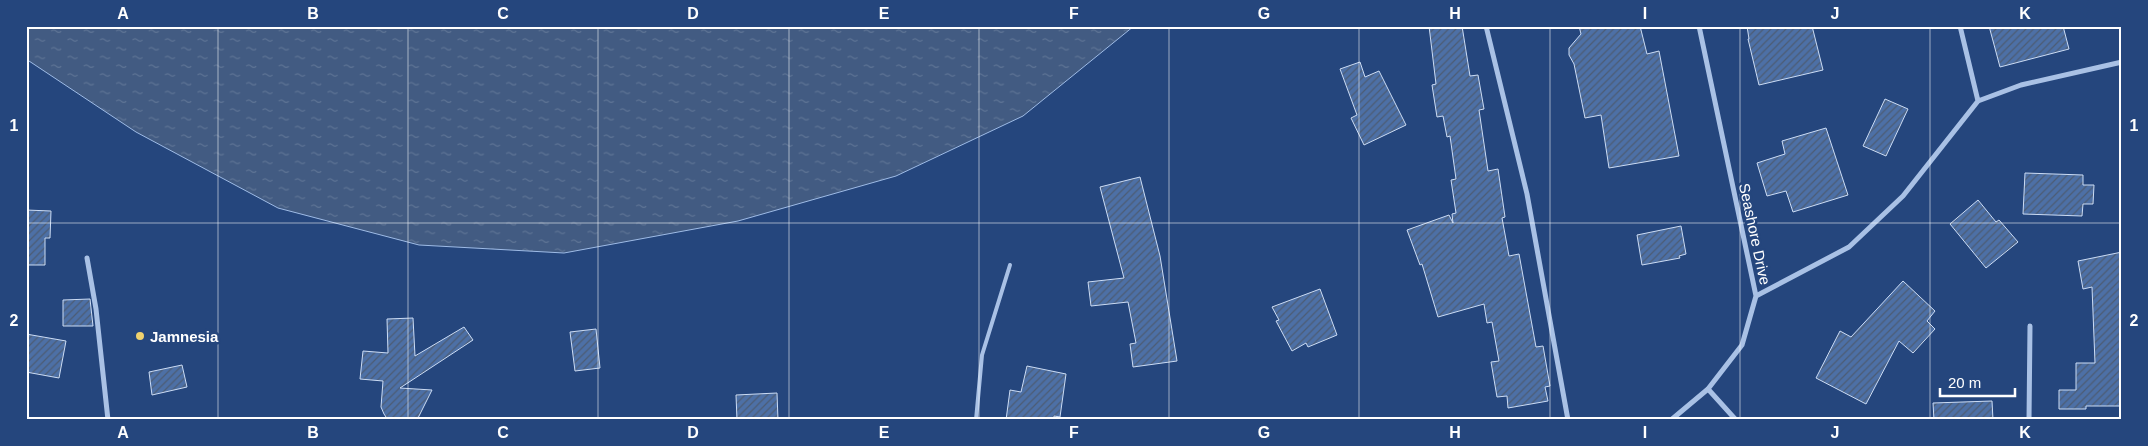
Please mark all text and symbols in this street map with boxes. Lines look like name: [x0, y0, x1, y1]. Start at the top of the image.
text: A: [117, 5, 129, 22]
text: B: [307, 5, 319, 22]
text: C: [497, 5, 509, 22]
text: D: [687, 5, 699, 22]
text: E: [879, 5, 890, 22]
text: F: [1069, 5, 1079, 22]
text: G: [1258, 5, 1270, 22]
text: H: [1449, 5, 1461, 22]
text: I: [1643, 5, 1647, 22]
text: J: [1831, 5, 1839, 22]
text: K: [2019, 5, 2031, 22]
text: 1: [10, 117, 19, 134]
text: 1: [2130, 117, 2139, 134]
street label: Seashore Drive: [1736, 182, 1774, 286]
text: 2: [10, 312, 19, 329]
text: 2: [2130, 312, 2139, 329]
place label: Jamnesia: [150, 328, 219, 345]
marker: Jamnesia: [134, 330, 146, 342]
scale bar: [1940, 366, 2016, 398]
text: 20 m: [1948, 374, 1981, 391]
text: A: [117, 424, 129, 441]
text: B: [307, 424, 319, 441]
text: C: [497, 424, 509, 441]
text: D: [687, 424, 699, 441]
text: E: [879, 424, 890, 441]
text: F: [1069, 424, 1079, 441]
text: G: [1258, 424, 1270, 441]
text: H: [1449, 424, 1461, 441]
text: I: [1643, 424, 1647, 441]
text: J: [1831, 424, 1839, 441]
text: K: [2019, 424, 2031, 441]

